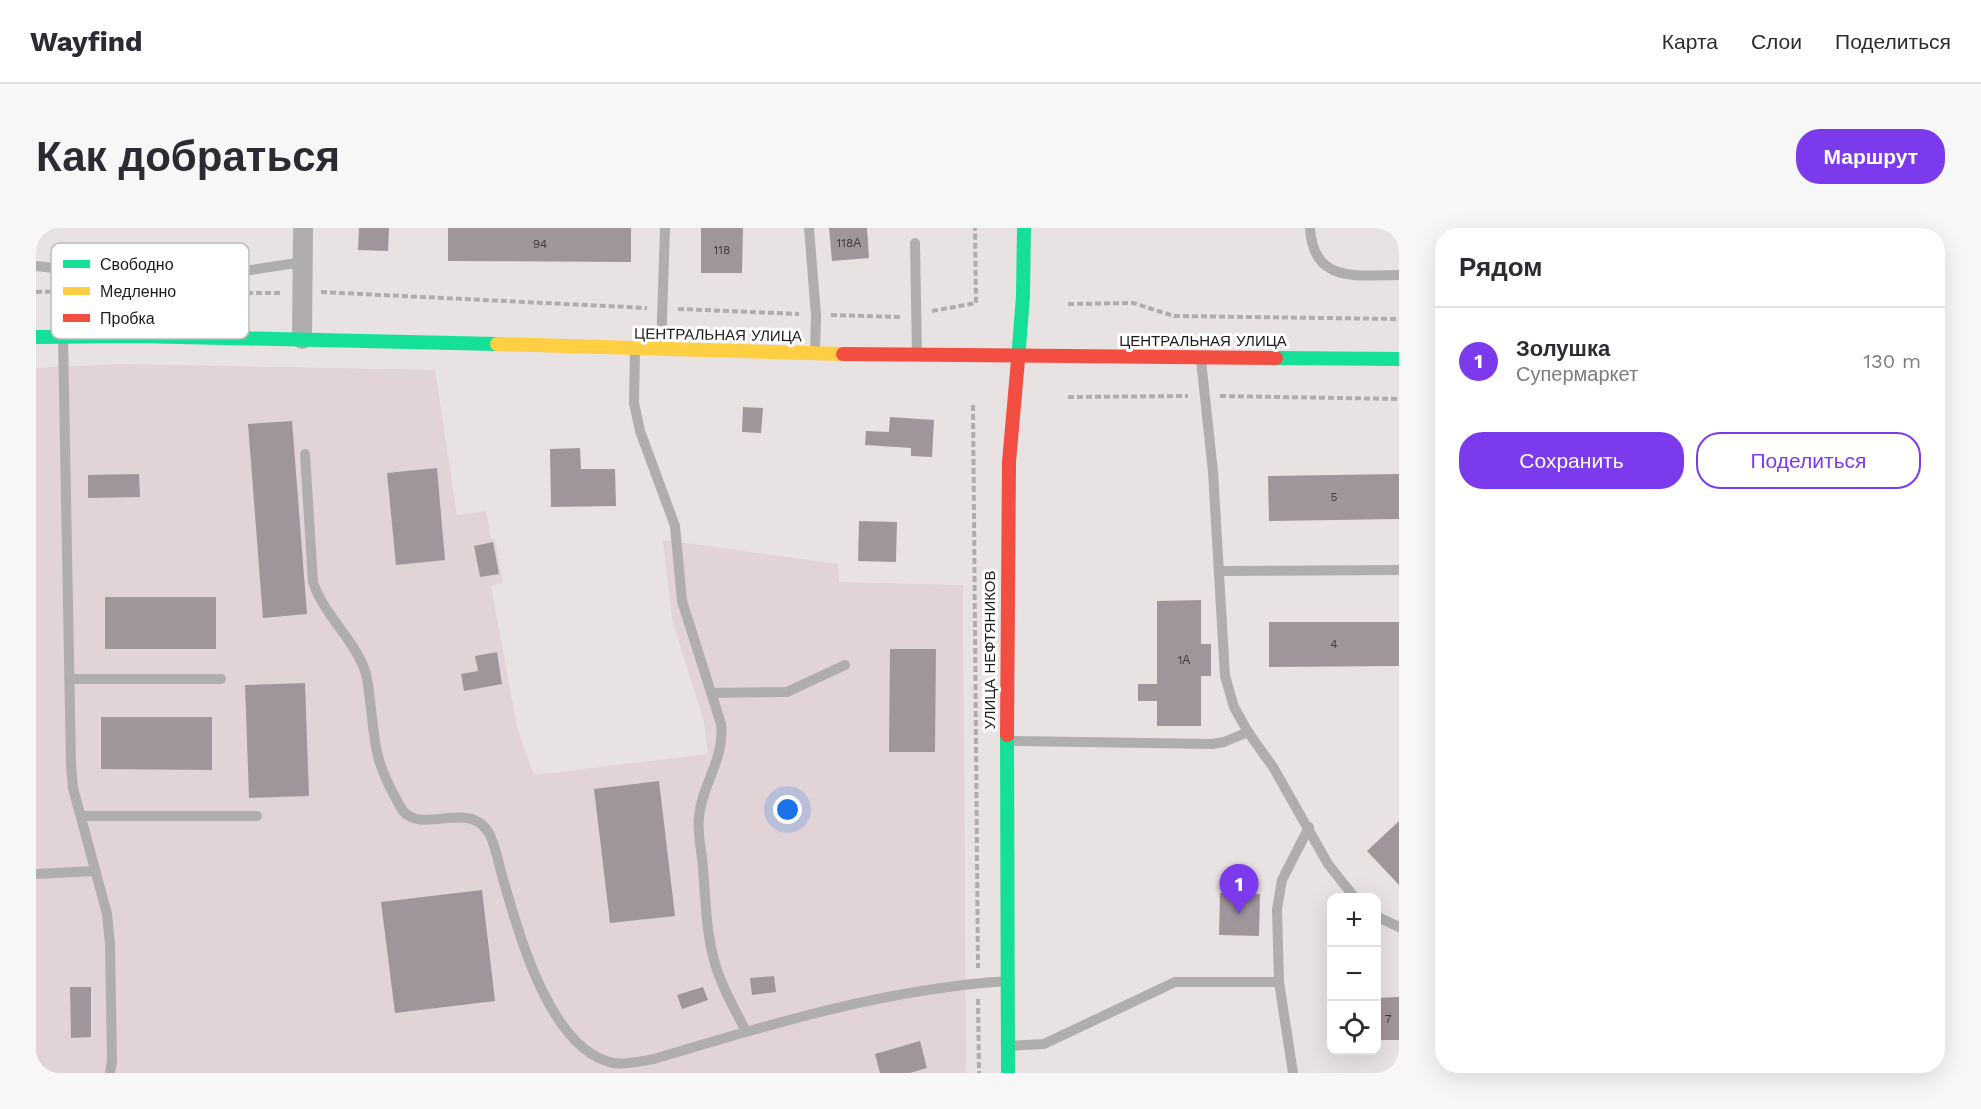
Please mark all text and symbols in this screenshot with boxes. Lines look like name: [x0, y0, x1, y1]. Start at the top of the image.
text: Wayfind: [30, 25, 143, 58]
text: Карта: [1662, 29, 1718, 54]
text: Слои: [1751, 29, 1802, 54]
text: Поделиться: [1835, 29, 1951, 54]
button: Маршрут: [1796, 129, 1945, 184]
text: Как добраться: [36, 132, 340, 181]
house number: 118А: [837, 236, 861, 250]
house number: 94: [533, 237, 547, 251]
legend: [51, 243, 249, 339]
house number: 118: [714, 243, 730, 257]
text: Рядом: [1459, 252, 1542, 282]
text: Свободно: [100, 255, 174, 274]
text: Медленно: [100, 282, 176, 301]
text: Пробка: [100, 309, 155, 328]
street label: ЦЕНТРАЛЬНАЯ УЛИЦА: [634, 325, 802, 345]
street label: ЦЕНТРАЛЬНАЯ УЛИЦА: [1119, 332, 1287, 350]
text: Золушка: [1516, 336, 1610, 361]
text: 1: [1474, 349, 1483, 373]
text: 130 m: [1863, 349, 1921, 373]
text: Супермаркет: [1516, 362, 1638, 386]
button: Сохранить: [1459, 432, 1684, 489]
button: Поделиться: [1696, 432, 1921, 489]
house number: 5: [1331, 490, 1338, 504]
street label: УЛИЦА НЕФТЯНИКОВ: [981, 571, 999, 729]
house number: 4: [1330, 637, 1338, 651]
house number: 1А: [1178, 653, 1190, 667]
your location: [773, 795, 802, 824]
pin: 1: [1220, 864, 1258, 914]
map controls: [1327, 893, 1381, 1055]
button: +: [1327, 893, 1381, 947]
button: −: [1327, 947, 1381, 1001]
button: locate: [1327, 1001, 1381, 1055]
house number: 7: [1385, 1012, 1392, 1026]

